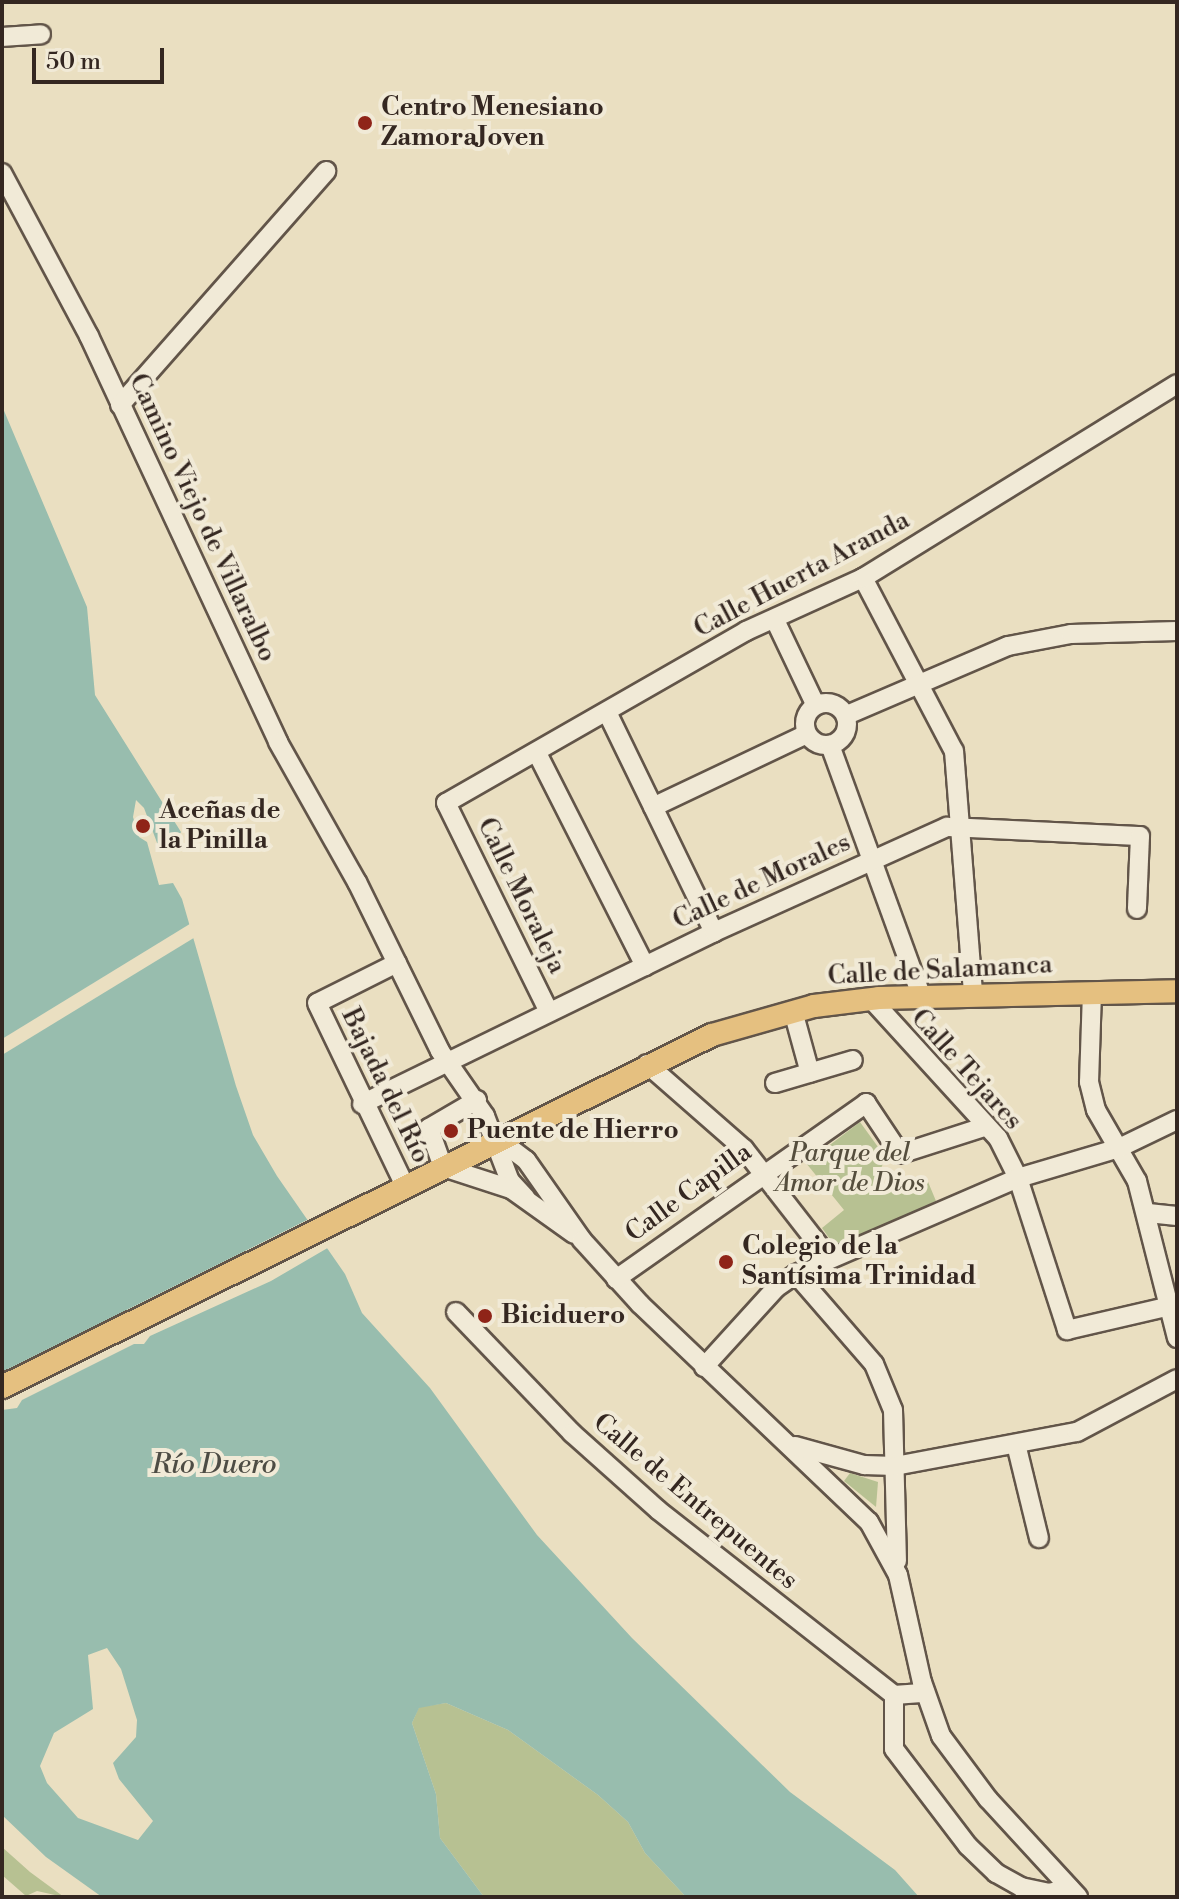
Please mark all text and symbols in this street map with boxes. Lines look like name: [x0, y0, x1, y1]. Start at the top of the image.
scale bar: [36, 32, 168, 82]
text: 50 m: [46, 47, 101, 77]
place label: Centro Menesiano ZamoraJoven: [381, 92, 604, 154]
marker: Centro Menesiano ZamoraJoven: [356, 114, 374, 132]
street label: Camino Viejo de Villaralbo: [121, 369, 283, 667]
street label: Calle Huerta Aranda: [689, 505, 915, 645]
place label: Aceñas de la Pinilla: [159, 795, 280, 856]
street label: Calle Moraleja: [470, 813, 572, 979]
marker: Aceñas de la Pinilla: [134, 817, 152, 835]
street label: Calle de Morales: [668, 827, 856, 937]
street label: Calle de Salamanca: [827, 950, 1053, 992]
street label: Calle Tejares: [904, 1003, 1028, 1137]
street label: Bajada del Río: [334, 1004, 436, 1168]
place label: Puente de Hierro: [467, 1115, 679, 1147]
marker: Puente de Hierro: [442, 1122, 460, 1140]
street label: Calle Capilla: [620, 1137, 758, 1249]
park label: Parque del Amor de Dios: [775, 1138, 925, 1200]
place label: Colegio de la Santísima Trinidad: [742, 1231, 976, 1292]
marker: Colegio de la Santísima Trinidad: [717, 1253, 735, 1271]
place label: Biciduero: [501, 1300, 625, 1332]
marker: Biciduero: [476, 1307, 494, 1325]
street label: Calle de Entrepuentes: [587, 1407, 803, 1597]
water label: Río Duero: [151, 1448, 277, 1482]

